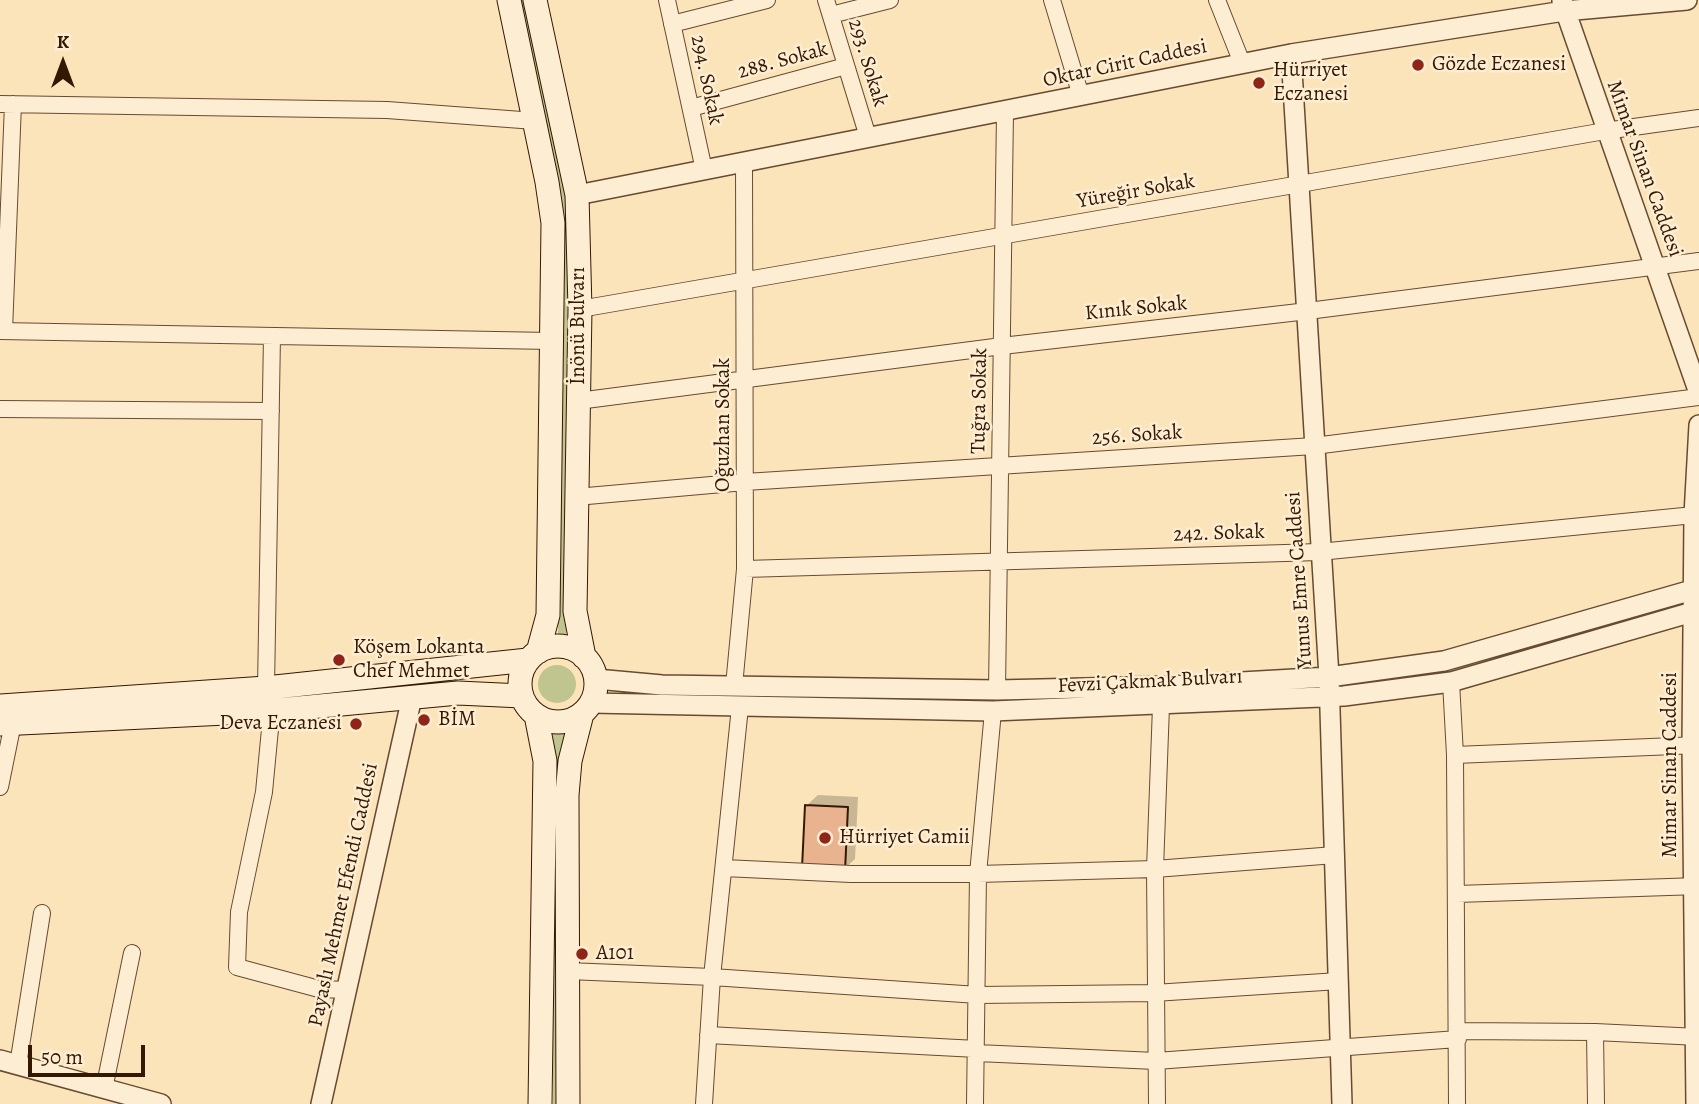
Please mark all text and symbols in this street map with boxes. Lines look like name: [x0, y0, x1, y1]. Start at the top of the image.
street label: 293. Sokak: [842, 16, 892, 110]
north arrow: [28, 28, 98, 98]
text: K: [57, 29, 69, 55]
street label: 294. Sokak: [684, 33, 728, 127]
street label: Oktar Cirit Caddesi: [1041, 34, 1209, 94]
street label: 288. Sokak: [735, 37, 831, 85]
place label: Gözde Eczanesi: [1432, 52, 1566, 78]
marker: Gözde Eczanesi: [1410, 57, 1426, 73]
place label: Hürriyet Eczanesi: [1273, 58, 1349, 108]
marker: Hürriyet Eczanesi: [1251, 75, 1267, 91]
street label: Mimar Sinan Caddesi: [1600, 77, 1688, 261]
street label: Yüreğir Sokak: [1075, 169, 1197, 215]
street label: İnönü Bulvarı: [566, 267, 592, 385]
street label: Kınık Sokak: [1084, 291, 1188, 327]
street label: Tuğra Sokak: [966, 348, 994, 454]
street label: Oğuzhan Sokak: [711, 358, 737, 492]
street label: 256. Sokak: [1091, 420, 1183, 452]
street label: Yunus Emre Caddesi: [1281, 491, 1319, 669]
street label: 242. Sokak: [1173, 520, 1265, 548]
place label: Köşem Lokanta Chef Mehmet: [353, 635, 485, 685]
marker: Köşem Lokanta Chef Mehmet: [331, 652, 347, 668]
street label: Fevzi Çakmak Bulvarı: [1057, 665, 1243, 699]
street label: Mimar Sinan Caddesi: [1658, 672, 1684, 858]
place label: BİM: [438, 707, 476, 733]
place label: Deva Eczanesi: [219, 711, 342, 737]
marker: BİM: [416, 712, 432, 728]
marker: Deva Eczanesi: [348, 716, 364, 732]
street label: Payaslı Mehmet Efendi Caddesi: [304, 761, 384, 1029]
place label: Hürriyet Camii: [839, 825, 970, 851]
marker: Hürriyet Camii: [817, 830, 833, 846]
place label: A101: [596, 941, 634, 967]
marker: A101: [574, 946, 590, 962]
scale bar: [32, 1030, 149, 1074]
text: 50 m: [41, 1043, 83, 1071]

